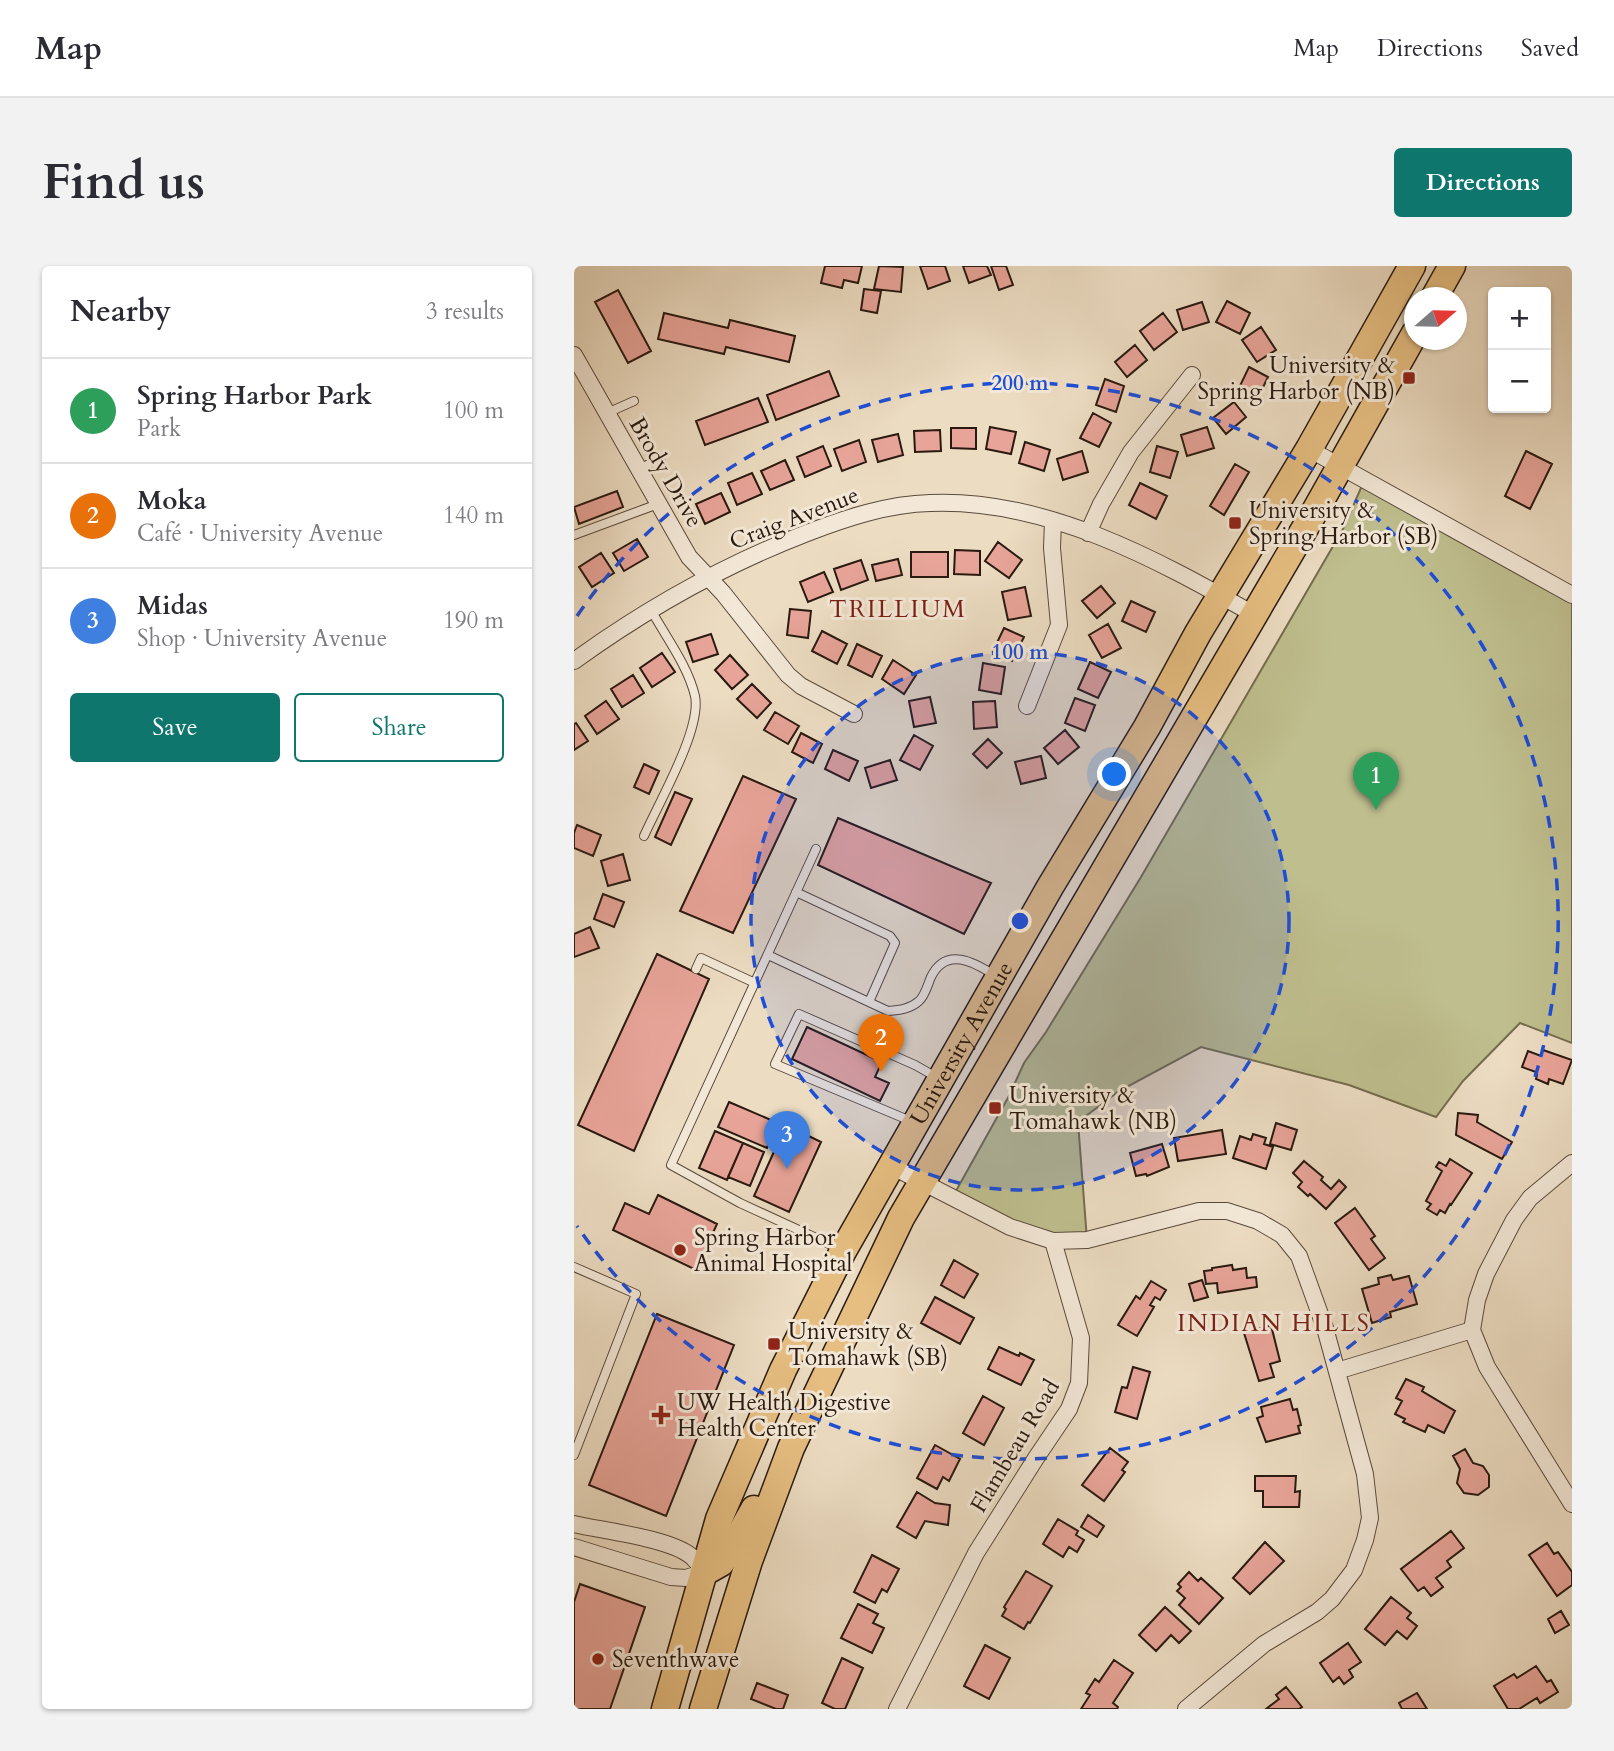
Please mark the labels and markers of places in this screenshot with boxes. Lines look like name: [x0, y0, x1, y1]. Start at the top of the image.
place label: University & Spring Harbor (NB): [1197, 350, 1395, 407]
marker: University & Spring Harbor (NB): [1401, 370, 1417, 386]
place label: University & Spring Harbor (SB): [1249, 495, 1438, 552]
marker: University & Spring Harbor (SB): [1227, 515, 1243, 531]
pin: 1: [1353, 752, 1399, 810]
centre of rings: [1008, 909, 1032, 933]
pin: 2: [858, 1014, 904, 1072]
place label: University & Tomahawk (NB): [1009, 1080, 1177, 1137]
marker: University & Tomahawk (NB): [987, 1100, 1003, 1116]
pin: 3: [764, 1111, 810, 1169]
place label: Spring Harbor Animal Hospital: [694, 1222, 853, 1279]
marker: Spring Harbor Animal Hospital: [672, 1242, 688, 1258]
place label: University & Tomahawk (SB): [788, 1316, 948, 1373]
marker: University & Tomahawk (SB): [766, 1336, 782, 1352]
place label: UW Health Digestive Health Center: [677, 1387, 891, 1444]
marker: UW Health Digestive Health Center: [651, 1405, 671, 1425]
place label: Seventhwave: [612, 1644, 739, 1675]
marker: Seventhwave: [590, 1651, 606, 1667]

